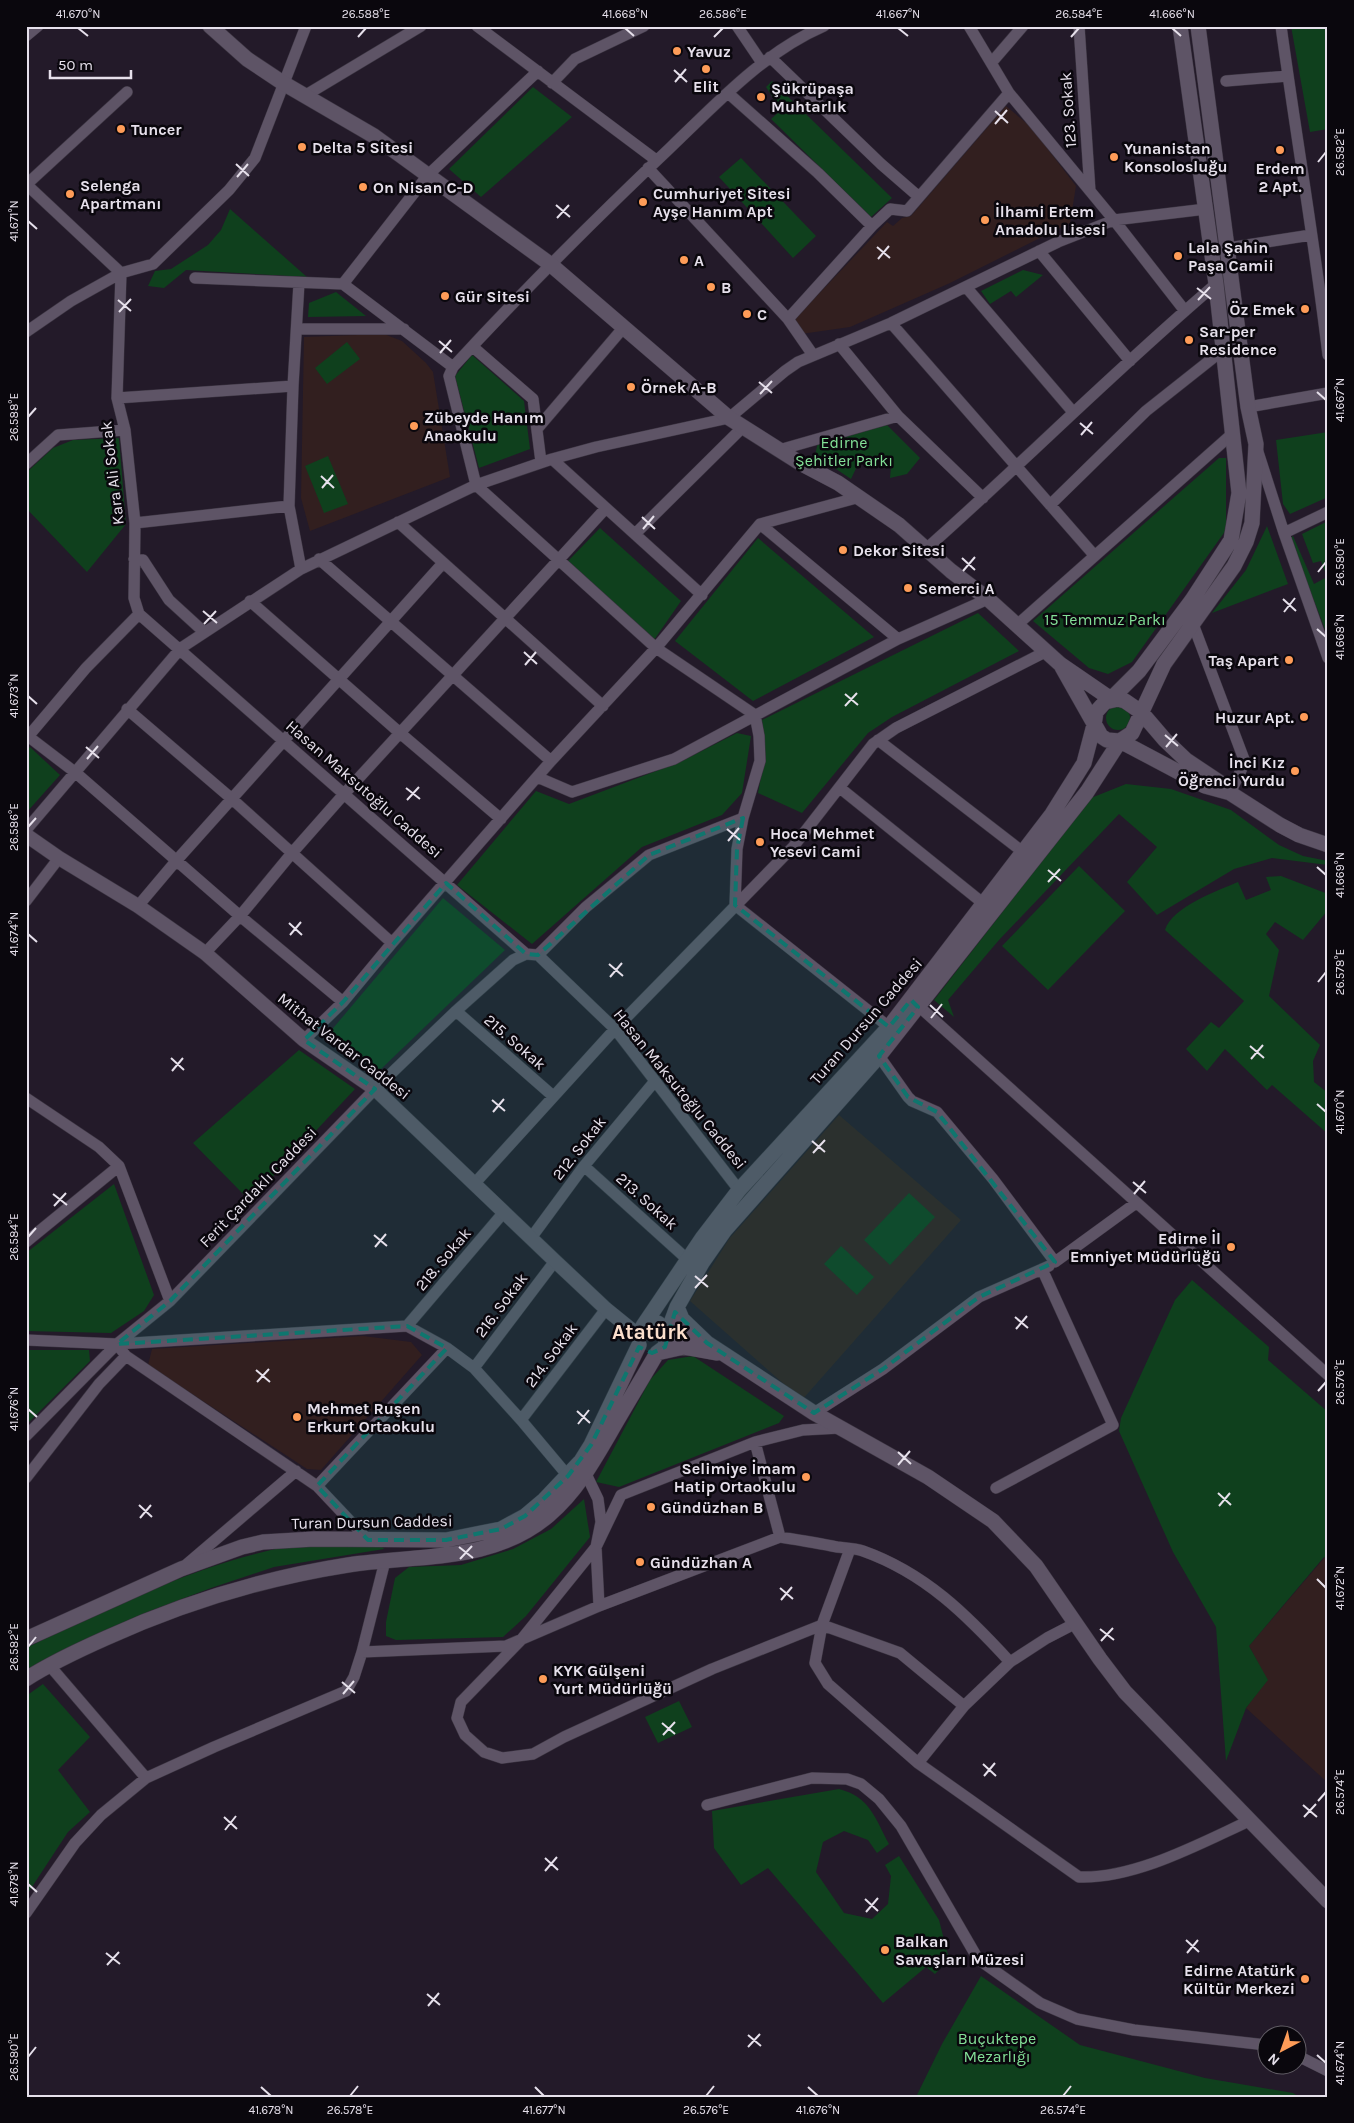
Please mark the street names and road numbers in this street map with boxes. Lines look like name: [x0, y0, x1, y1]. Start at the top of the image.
street label: 123. Sokak: [1056, 71, 1080, 149]
street label: Kara Ali Sokak: [96, 420, 128, 526]
street label: Hasan Maksutoğlu Caddesi: [282, 716, 446, 862]
street label: Turan Dursun Caddesi: [806, 954, 926, 1088]
street label: Mithat Vardar Caddesi: [274, 988, 414, 1104]
street label: Hasan Maksutoğlu Caddesi: [610, 1005, 750, 1173]
street label: 215. Sokak: [480, 1010, 550, 1074]
street label: 212. Sokak: [548, 1112, 610, 1184]
street label: Ferit Çardaklı Caddesi: [196, 1123, 320, 1251]
street label: 213. Sokak: [612, 1169, 682, 1233]
street label: 218. Sokak: [411, 1224, 475, 1294]
street label: 216. Sokak: [471, 1269, 531, 1341]
street label: 214. Sokak: [521, 1319, 581, 1391]
street label: Turan Dursun Caddesi: [291, 1511, 453, 1533]

